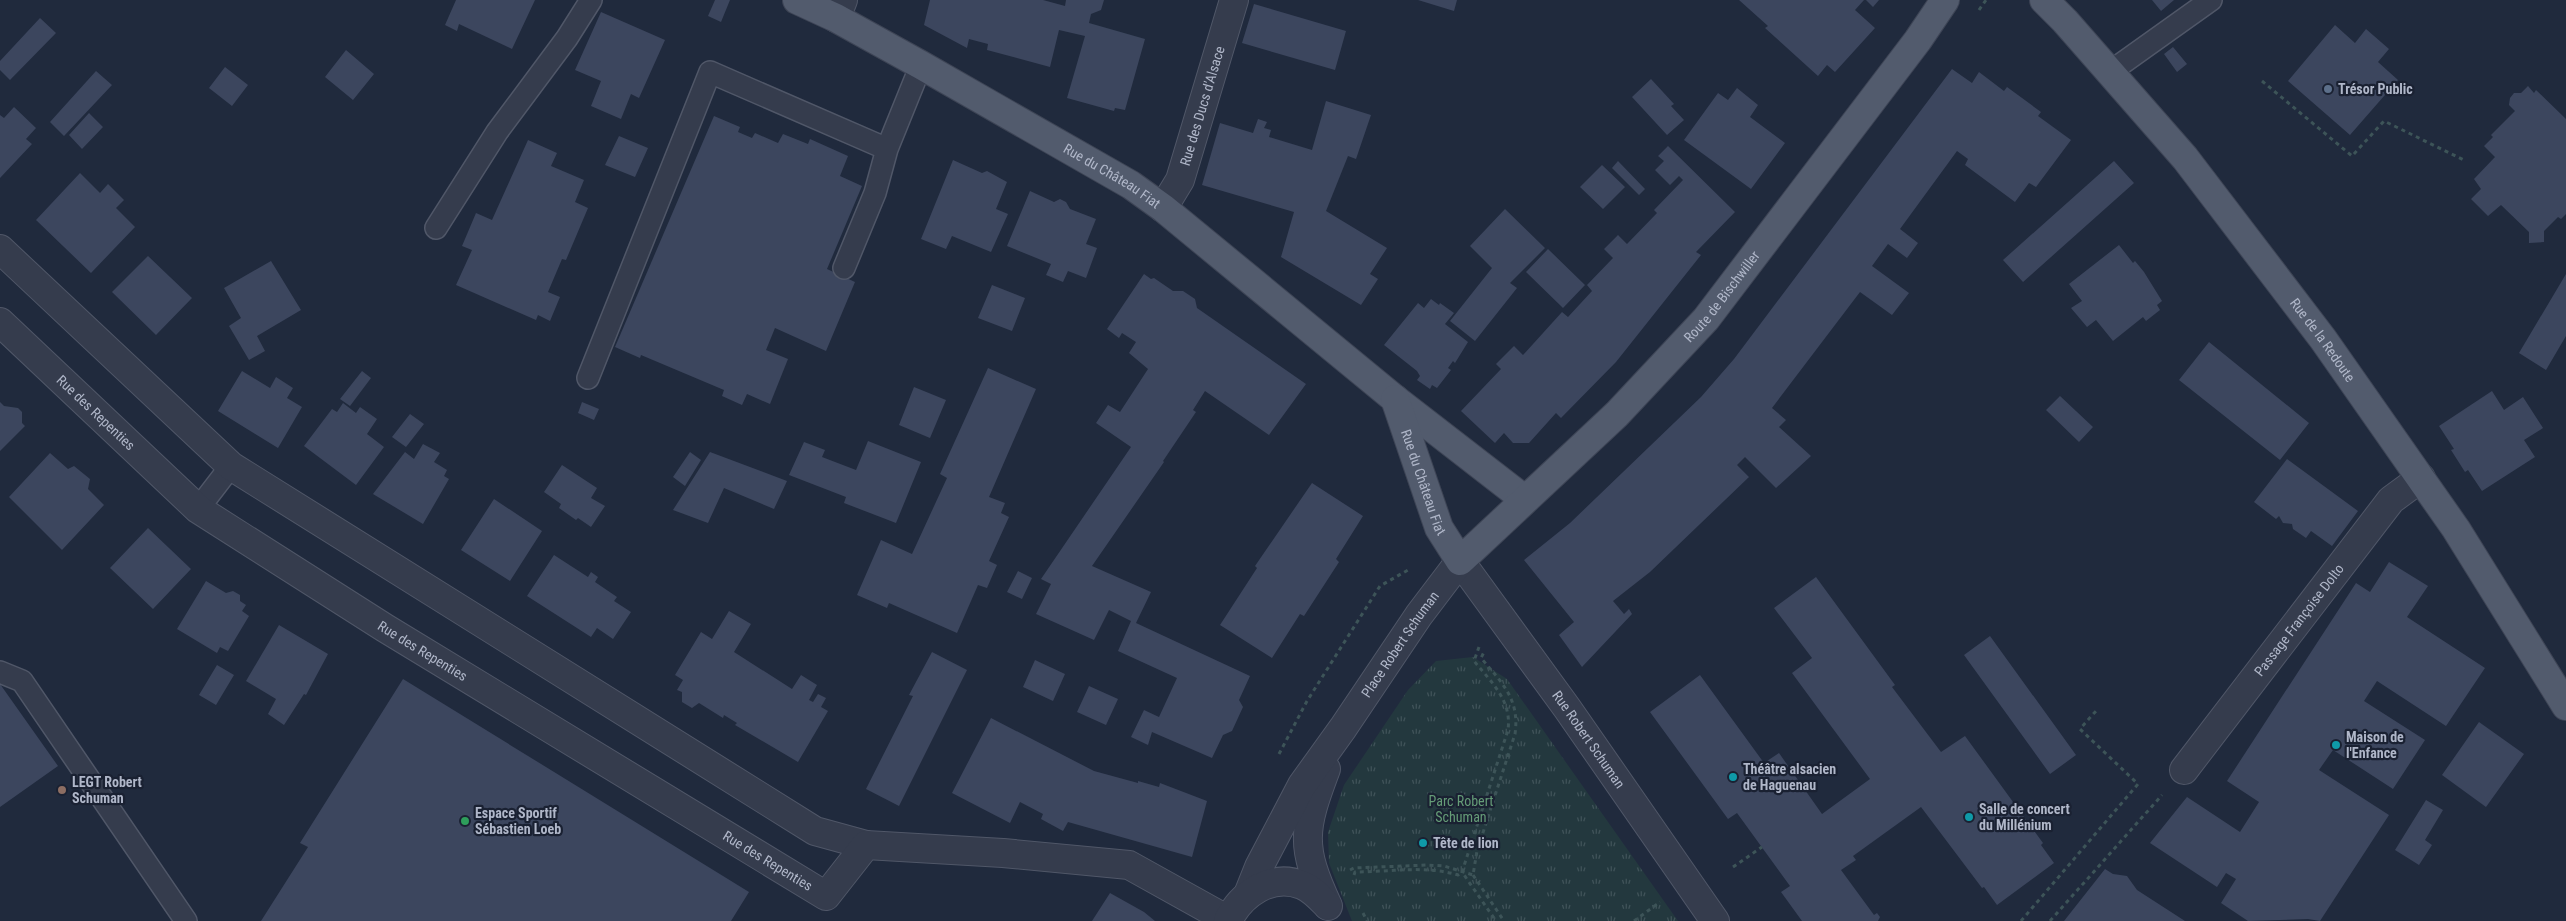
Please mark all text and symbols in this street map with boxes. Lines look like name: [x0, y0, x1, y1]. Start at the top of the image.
street label: Rue des Ducs d'Alsace: [1177, 44, 1228, 168]
place label: Trésor Public: [2338, 81, 2413, 97]
marker: Trésor Public: [2322, 83, 2334, 95]
street label: Rue du Château Fiat: [1061, 140, 1164, 212]
street label: Route de Bischwiller: [1681, 248, 1763, 345]
street label: Rue de la Redoute: [2287, 295, 2359, 385]
street label: Rue des Repenties: [54, 372, 138, 453]
street label: Rue du Château Fiat: [1398, 427, 1450, 538]
street label: Passage Françoise Dolto: [2251, 561, 2347, 679]
street label: Place Robert Schuman: [1358, 588, 1442, 700]
street label: Rue des Repenties: [375, 618, 470, 684]
street label: Rue Robert Schuman: [1549, 688, 1628, 791]
place label: Maison de l'Enfance: [2346, 729, 2404, 761]
marker: Maison de l'Enfance: [2330, 739, 2342, 751]
place label: Théâtre alsacien de Haguenau: [1743, 761, 1836, 793]
marker: Théâtre alsacien de Haguenau: [1727, 771, 1739, 783]
place label: LEGT Robert Schuman: [72, 774, 142, 806]
marker: LEGT Robert Schuman: [56, 784, 68, 796]
park label: Parc Robert Schuman: [1429, 793, 1493, 825]
place label: Salle de concert du Millénium: [1979, 801, 2070, 833]
place label: Espace Sportif Sébastien Loeb: [475, 805, 561, 837]
marker: Salle de concert du Millénium: [1963, 811, 1975, 823]
marker: Espace Sportif Sébastien Loeb: [459, 815, 471, 827]
street label: Rue des Repenties: [720, 827, 815, 894]
place label: Tête de lion: [1433, 835, 1499, 851]
marker: Tête de lion: [1417, 837, 1429, 849]

